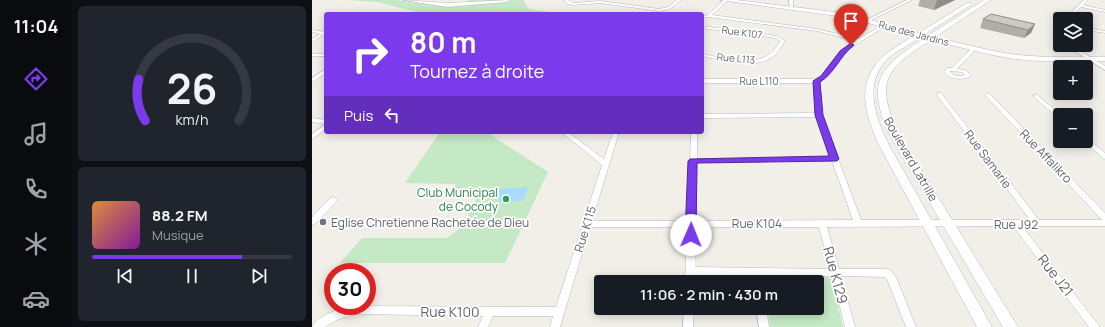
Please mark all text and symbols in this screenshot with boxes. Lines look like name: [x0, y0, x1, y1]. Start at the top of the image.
pin: [834, 4, 868, 45]
icon: arrive: [840, 10, 862, 32]
map controls: [1053, 12, 1093, 148]
button: layers: [1053, 12, 1093, 52]
text: 11:04: [14, 14, 58, 38]
street label: Rue des Jardins: [877, 17, 951, 49]
street label: Rue K107: [721, 22, 763, 42]
text: 80 m: [410, 23, 476, 61]
icon: right: [344, 28, 396, 80]
street label: Rue L113: [716, 49, 756, 67]
text: Tournez à droite: [410, 59, 544, 83]
text: 26: [167, 60, 217, 116]
button: +: [1053, 60, 1093, 100]
icon: directions: [22, 65, 50, 93]
street label: Rue L110: [739, 74, 779, 88]
icon: left: [381, 104, 403, 126]
text: Puis: [344, 105, 373, 126]
button: −: [1053, 108, 1093, 148]
text: km/h: [175, 110, 209, 129]
street label: Boulevard Latrille: [880, 114, 942, 204]
icon: music: [22, 120, 50, 148]
street label: Rue Affalikro: [1016, 125, 1076, 187]
street label: Rue Samarie: [960, 126, 1016, 192]
icon: phone: [22, 175, 50, 203]
place label: Club Municipal de Cocody: [417, 184, 499, 215]
marker: Club Municipal de Cocody: [501, 194, 511, 204]
street label: Rue K115: [570, 204, 600, 254]
text: 88.2 FM: [152, 205, 208, 226]
place label: Eglise Chretienne Rachetée de Dieu: [331, 214, 529, 231]
position arrow: [670, 214, 712, 256]
street label: Rue K104: [732, 215, 782, 232]
street label: Rue J92: [994, 216, 1038, 233]
marker: Eglise Chretienne Rachetée de Dieu: [318, 217, 328, 227]
text: Musique: [152, 226, 204, 244]
icon: climate: [22, 230, 50, 258]
street label: Rue K129: [819, 244, 853, 306]
street label: Rue J21: [1034, 250, 1078, 300]
speed limit sign: 30: [324, 263, 376, 315]
icon: previous: [114, 265, 136, 287]
icon: pause: [181, 265, 203, 287]
icon: next: [248, 265, 270, 287]
text: 11:06 · 2 min · 430 m: [640, 284, 778, 305]
icon: car: [22, 285, 50, 313]
street label: Rue K100: [421, 302, 479, 321]

